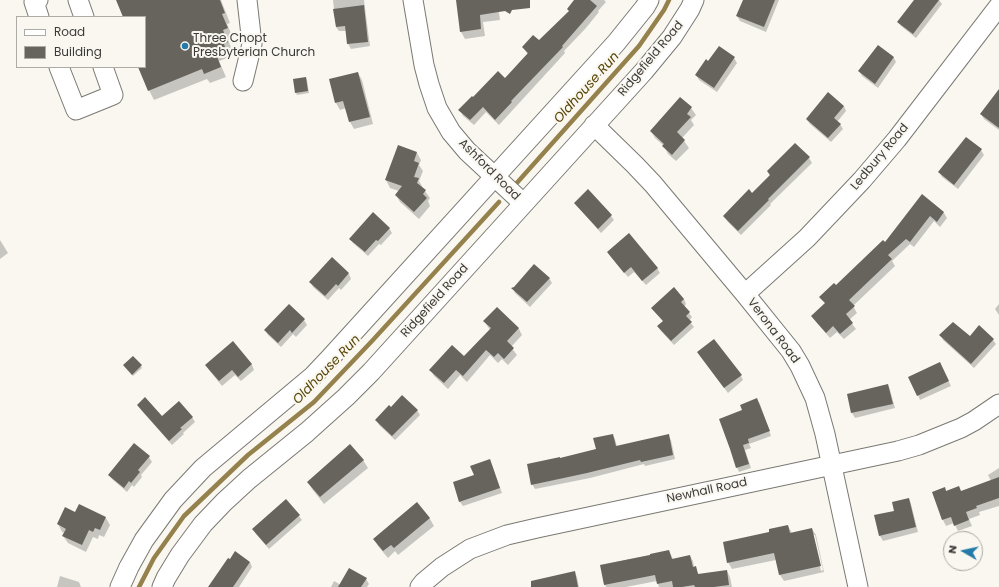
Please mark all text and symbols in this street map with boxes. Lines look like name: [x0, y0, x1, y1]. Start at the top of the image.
legend: [16, 16, 146, 68]
street label: Ridgefield Road: [615, 18, 687, 100]
text: Road: [54, 23, 85, 40]
place label: Three Chopt Presbyterian Church: [193, 32, 315, 60]
marker: Three Chopt Presbyterian Church: [180, 41, 190, 51]
text: Building: [54, 43, 102, 60]
water label: Oldhouse Run: [551, 49, 623, 127]
street label: Ledbury Road: [848, 121, 912, 193]
street label: Ashford Road: [455, 136, 523, 204]
street label: Ridgefield Road: [398, 261, 472, 341]
street label: Verona Road: [744, 296, 802, 366]
water label: Oldhouse Run: [290, 332, 364, 408]
street label: Newhall Road: [665, 475, 749, 507]
north arrow: [943, 531, 983, 571]
text: N: [944, 544, 961, 555]

